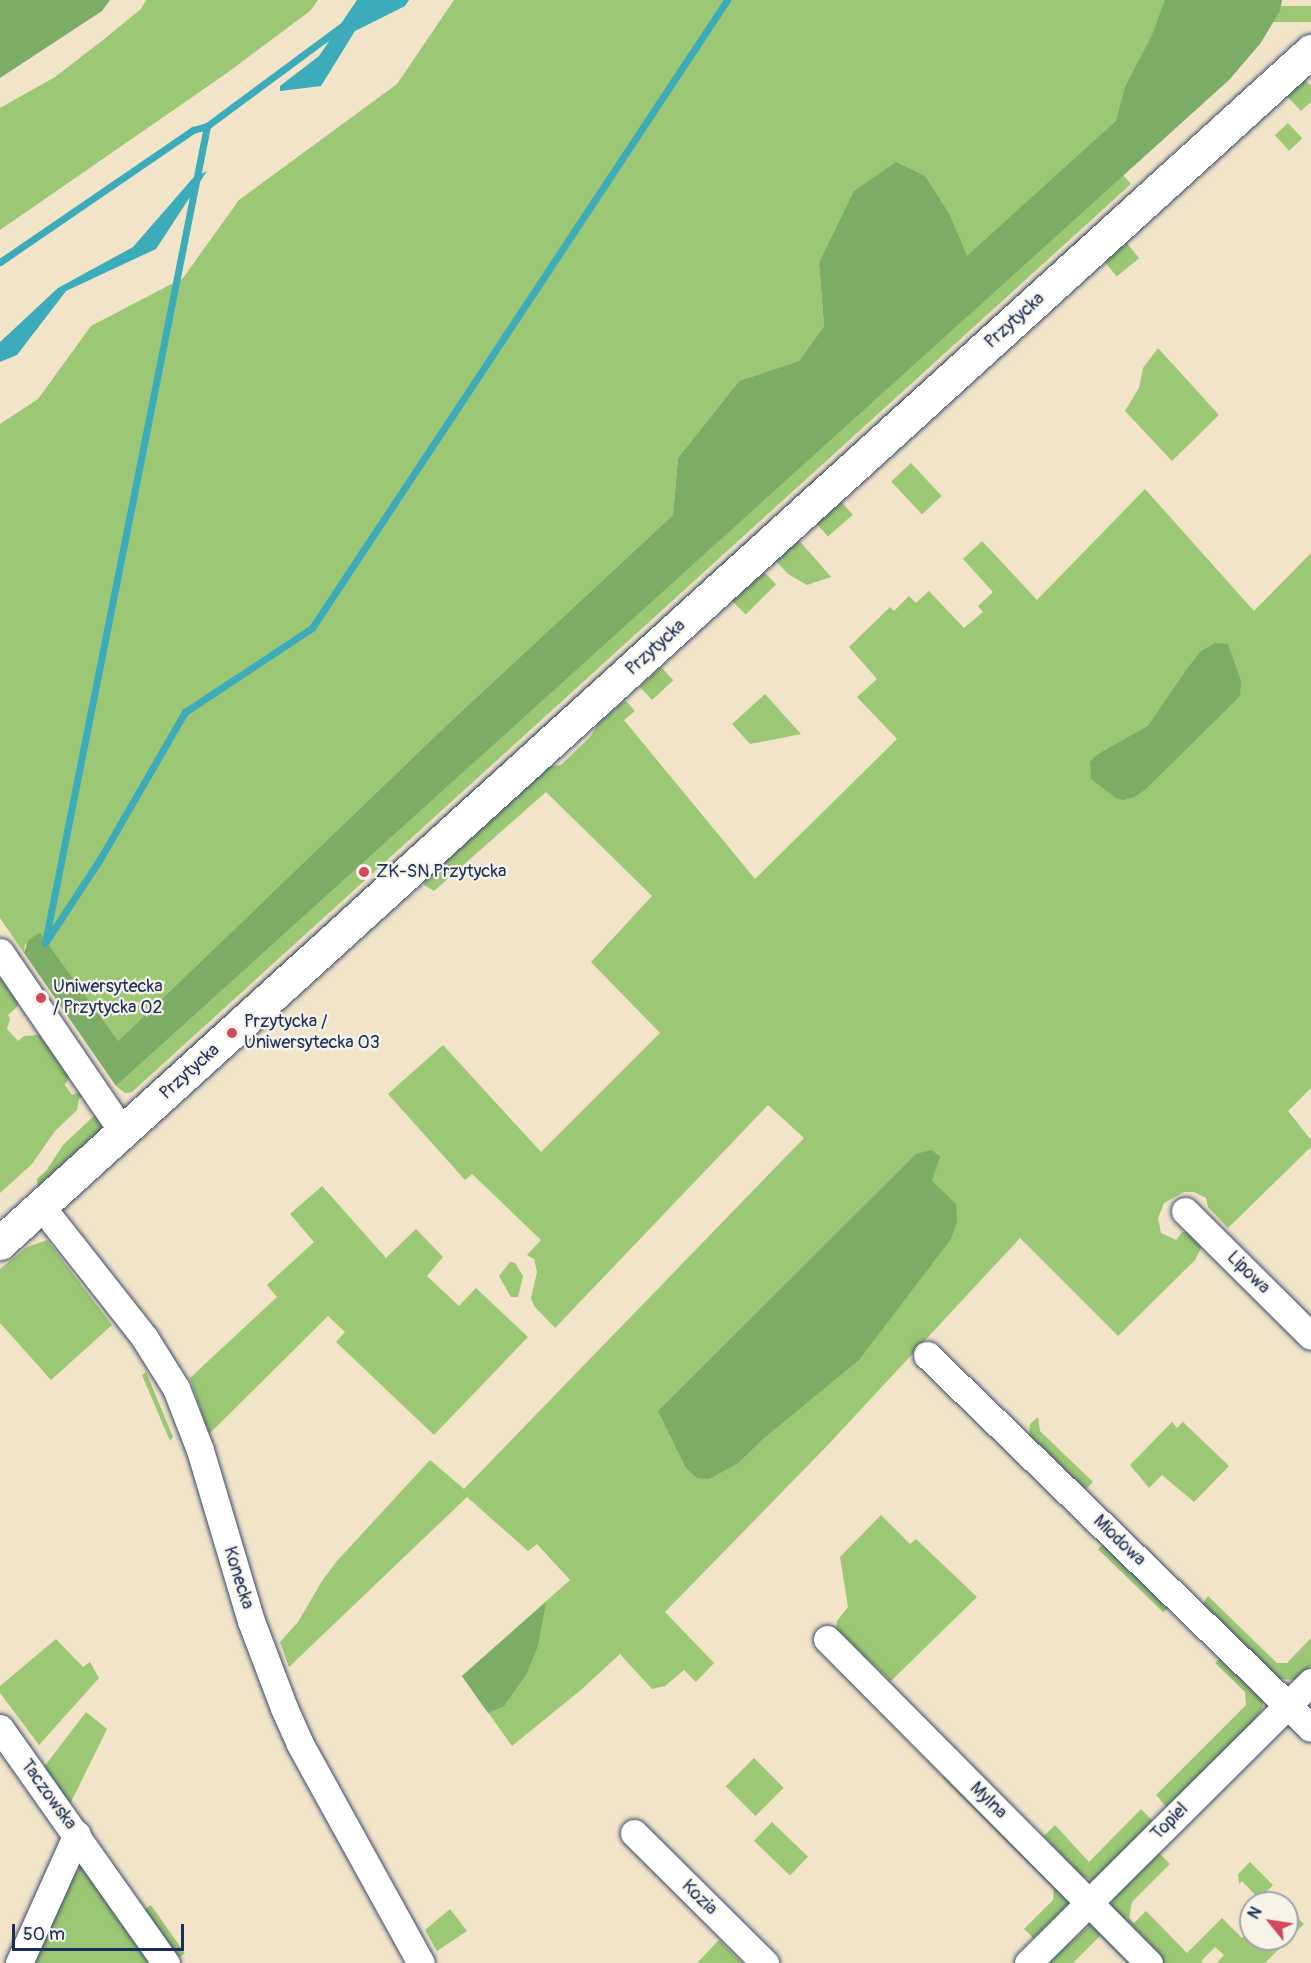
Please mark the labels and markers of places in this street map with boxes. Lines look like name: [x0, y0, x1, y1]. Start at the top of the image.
place label: ZK-SN Przytycka: [376, 861, 506, 883]
marker: ZK-SN Przytycka: [357, 865, 371, 879]
place label: Uniwersytecka / Przytycka 02: [53, 977, 163, 1020]
marker: Uniwersytecka / Przytycka 02: [34, 991, 48, 1005]
place label: Przytycka / Uniwersytecka 03: [244, 1012, 380, 1054]
marker: Przytycka / Uniwersytecka 03: [225, 1026, 239, 1040]

